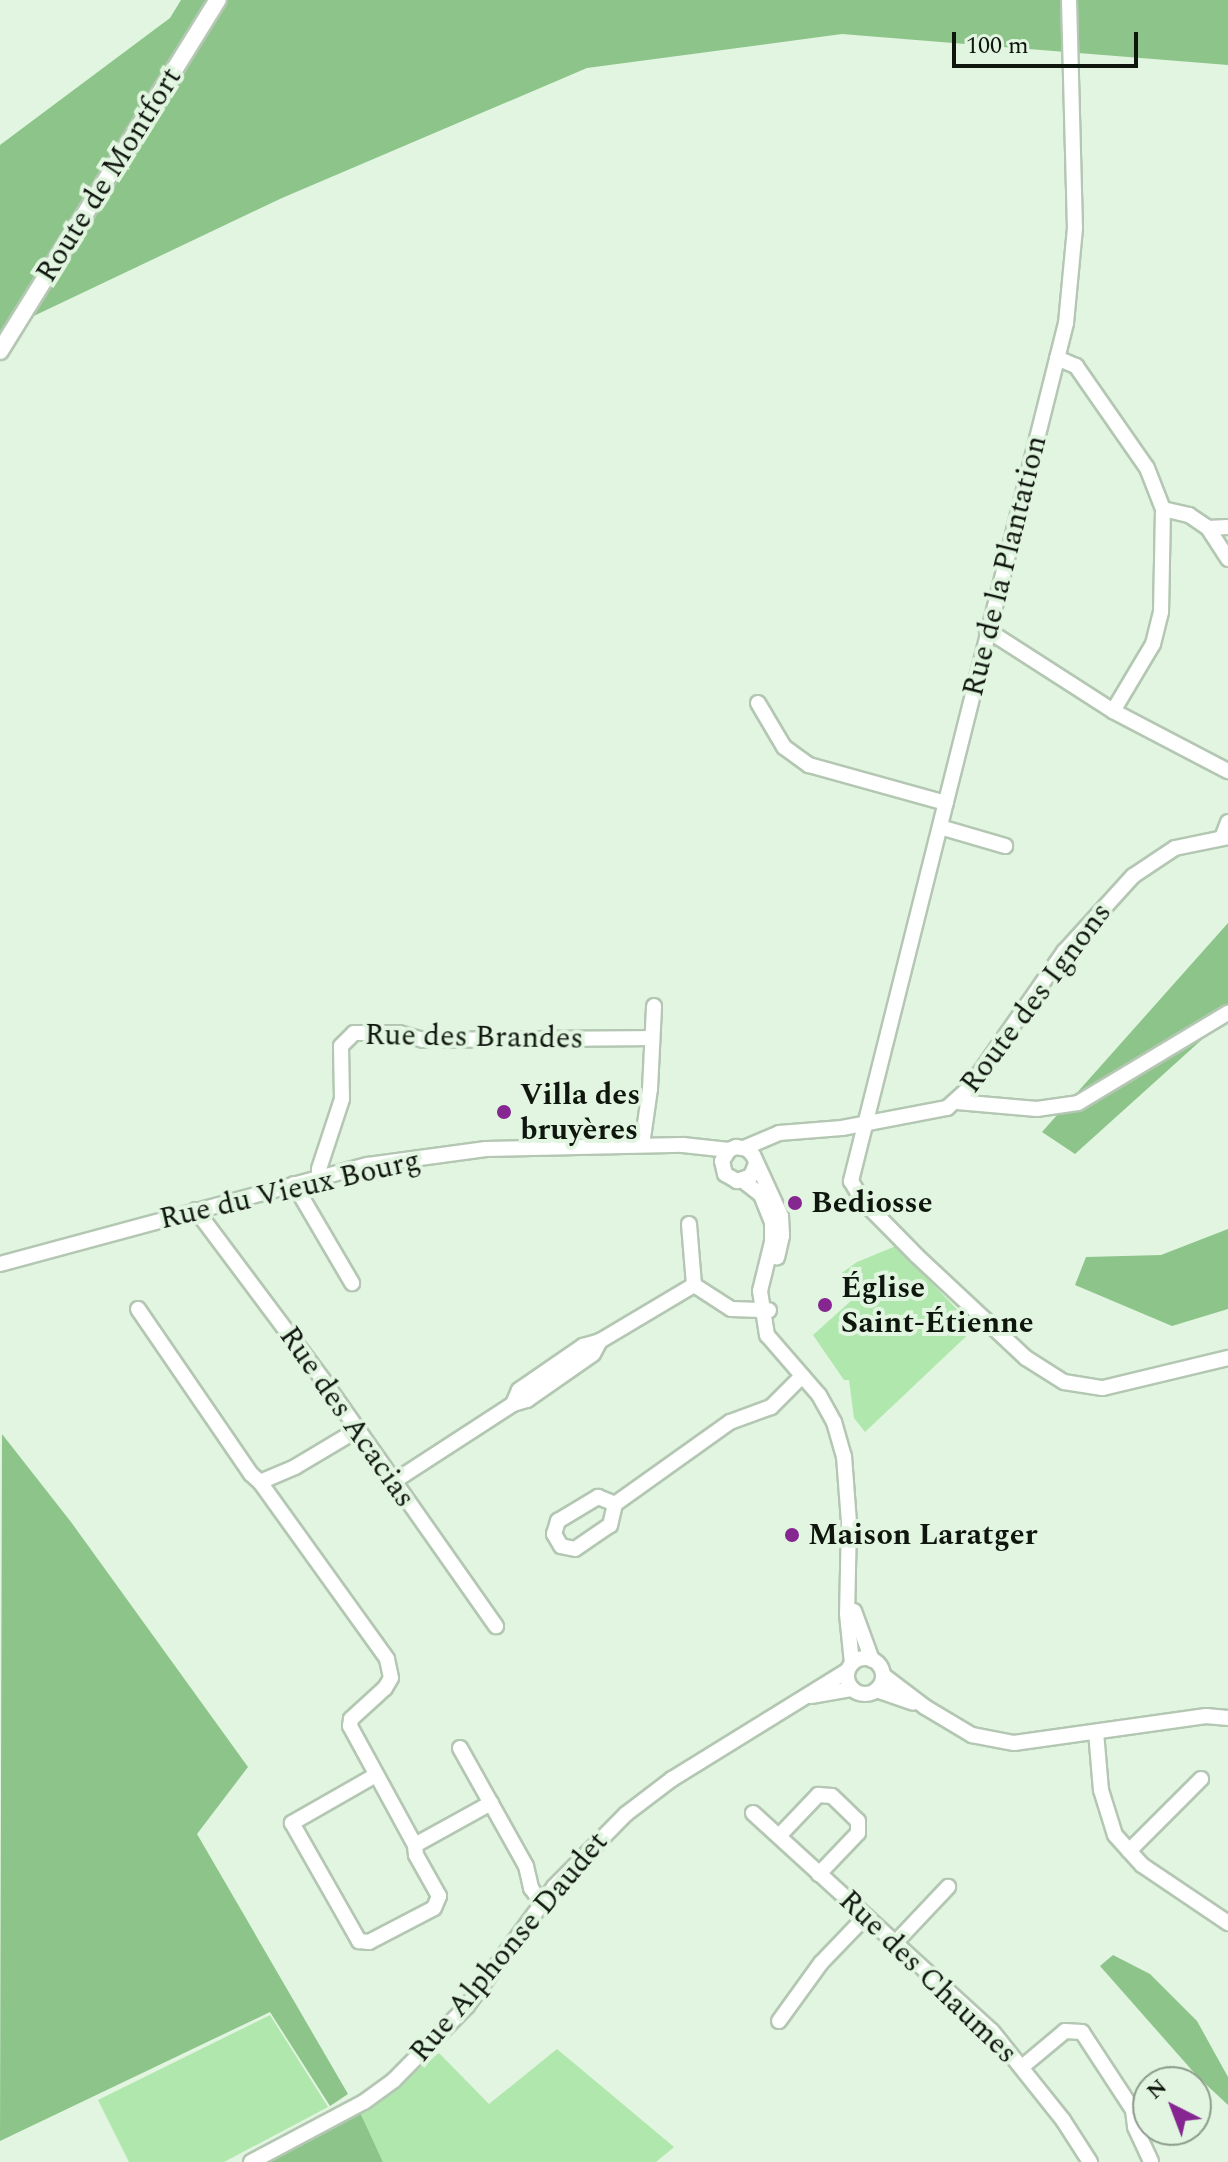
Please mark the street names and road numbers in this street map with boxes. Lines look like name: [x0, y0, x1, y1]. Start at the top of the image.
street label: Route de Montfort: [28, 61, 190, 289]
street label: Rue de la Plantation: [955, 432, 1055, 700]
street label: Route des Ignons: [953, 896, 1119, 1100]
street label: Rue des Brandes: [364, 1017, 584, 1057]
street label: Rue du Vieux Bourg: [156, 1142, 424, 1238]
street label: Rue des Acacias: [271, 1320, 423, 1514]
street label: Rue Alphonse Daudet: [402, 1825, 616, 2069]
street label: Rue des Chaumes: [831, 1883, 1025, 2071]

